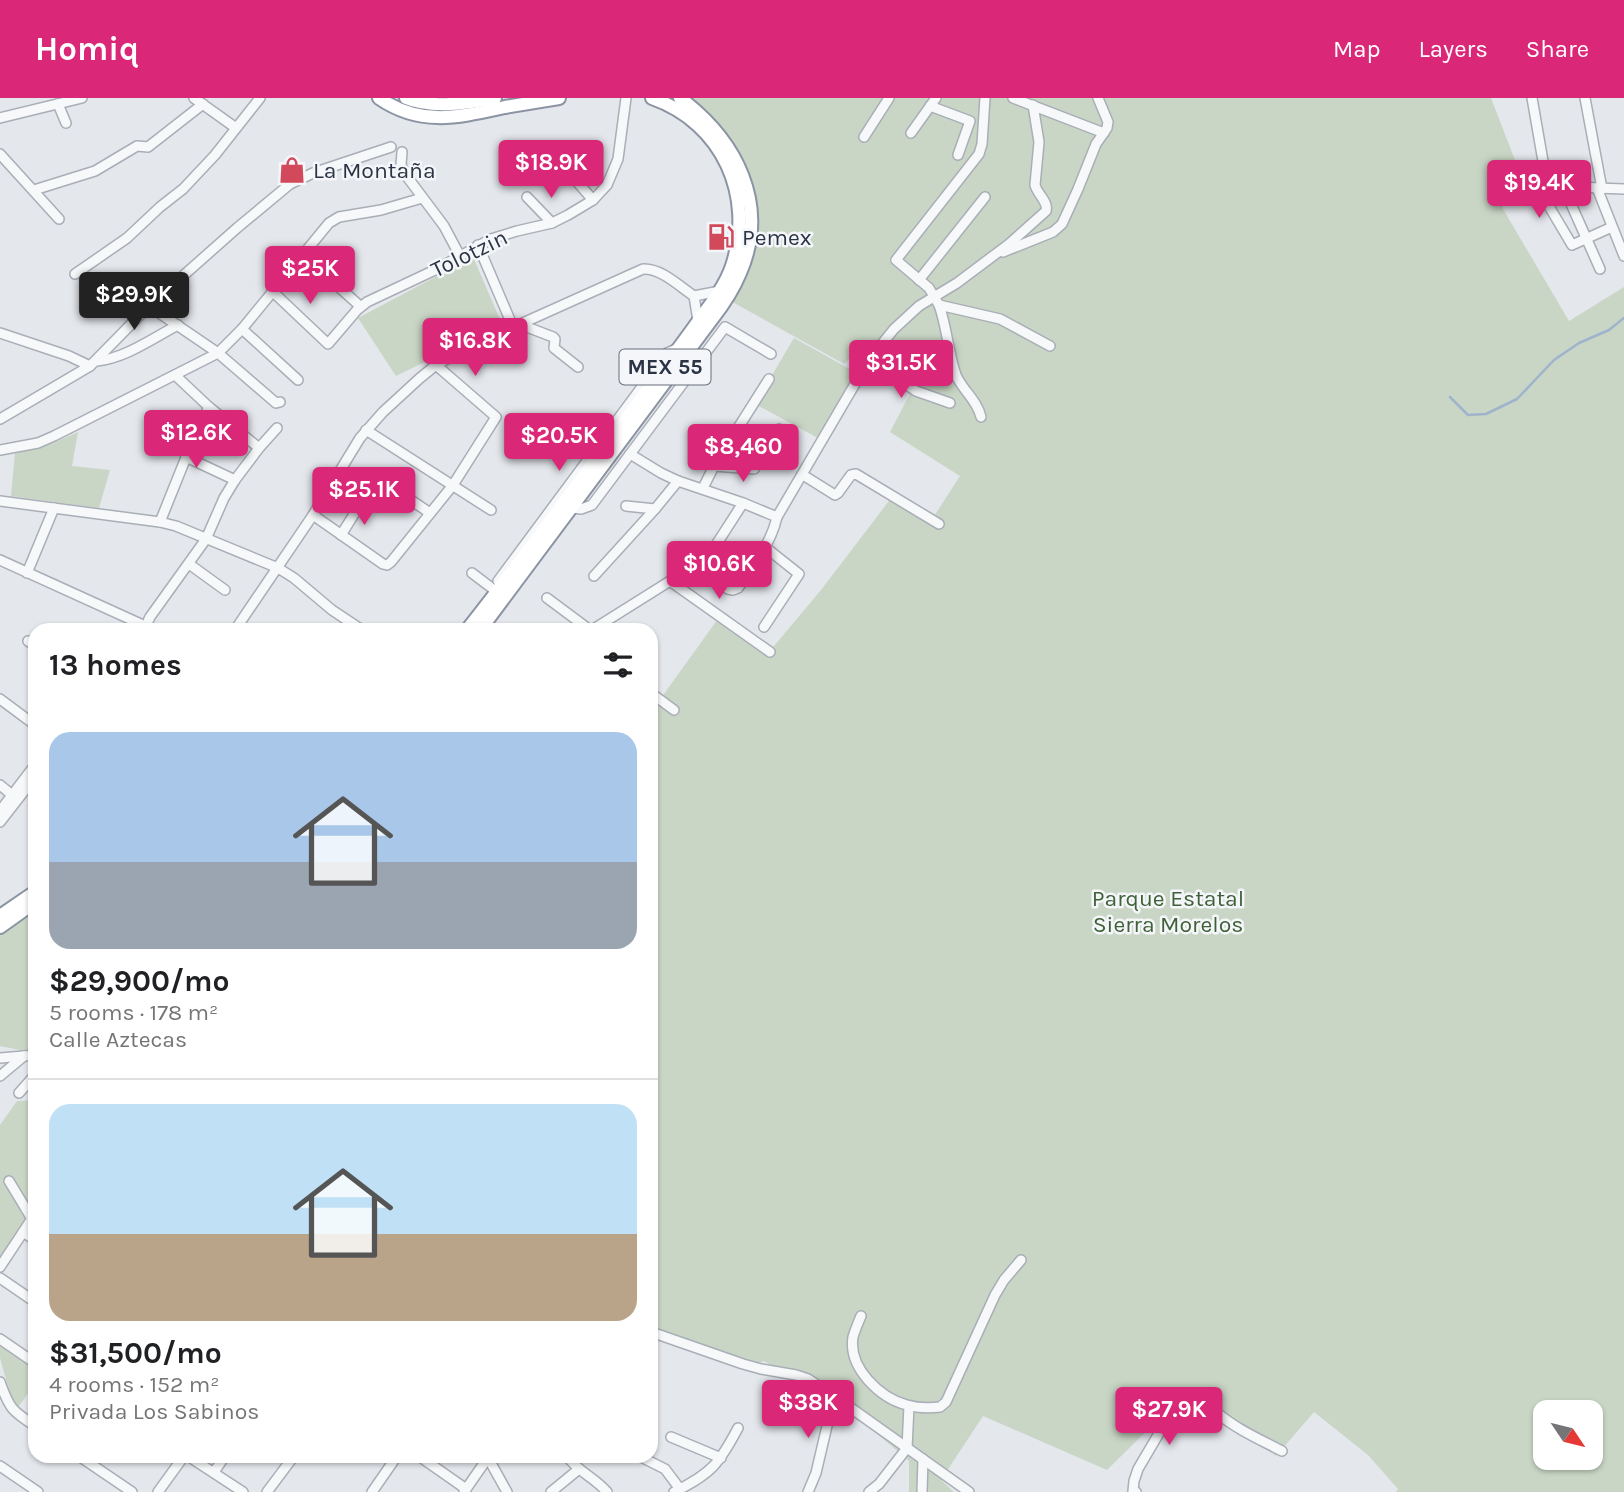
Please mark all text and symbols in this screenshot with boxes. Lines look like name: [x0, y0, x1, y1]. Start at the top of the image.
text: Homiq: [35, 30, 139, 68]
text: Map: [1333, 35, 1381, 63]
text: Layers: [1419, 35, 1488, 63]
text: Share: [1526, 35, 1589, 63]
pin: $18.9K: [494, 140, 608, 200]
text: $18.9K: [515, 149, 587, 176]
shop icon: La Montaña: [277, 155, 307, 185]
place label: La Montaña: [313, 157, 436, 184]
pin: $19.4K: [1482, 160, 1596, 220]
text: $19.4K: [1503, 169, 1575, 196]
fuel station icon: Pemex: [706, 222, 736, 252]
street label: Tolotzin: [427, 223, 512, 283]
place label: Pemex: [742, 224, 812, 251]
pin: $25K: [269, 246, 351, 306]
text: $25K: [281, 255, 339, 282]
pin: $29.9K: [77, 272, 191, 332]
text: $29.9K: [95, 281, 173, 308]
pin: $16.8K: [418, 318, 532, 378]
text: $16.8K: [439, 327, 511, 354]
pin: $31.5K: [844, 341, 958, 400]
text: $31.5K: [865, 349, 937, 376]
road number: MEX 55: [620, 350, 710, 384]
pin: $12.6K: [139, 410, 253, 470]
pin: $20.5K: [502, 414, 616, 473]
text: $12.6K: [160, 419, 232, 446]
text: $20.5K: [520, 422, 598, 449]
pin: $8,460: [686, 424, 800, 484]
text: $8,460: [704, 433, 782, 460]
pin: $25.1K: [307, 468, 421, 527]
text: $25.1K: [328, 476, 400, 503]
pin: $10.6K: [662, 542, 776, 601]
text: $10.6K: [683, 550, 755, 577]
icon: filters: [599, 646, 637, 684]
text: 13 homes: [49, 647, 182, 683]
icon: home: [280, 778, 406, 904]
park label: Parque Estatal Sierra Morelos: [1092, 885, 1244, 938]
text: $29,900/mo: [49, 963, 230, 999]
text: 5 rooms · 178 m²: [49, 999, 218, 1026]
text: Calle Aztecas: [49, 1026, 187, 1053]
icon: home: [280, 1150, 406, 1276]
text: $31,500/mo: [49, 1335, 222, 1371]
text: 4 rooms · 152 m²: [49, 1371, 220, 1398]
pin: $38K: [767, 1380, 849, 1440]
pin: $27.9K: [1112, 1388, 1226, 1447]
text: $38K: [778, 1389, 838, 1416]
text: $27.9K: [1131, 1396, 1207, 1423]
text: Privada Los Sabinos: [49, 1398, 259, 1425]
north arrow: [1533, 1400, 1603, 1470]
map controls: [1533, 1400, 1603, 1470]

